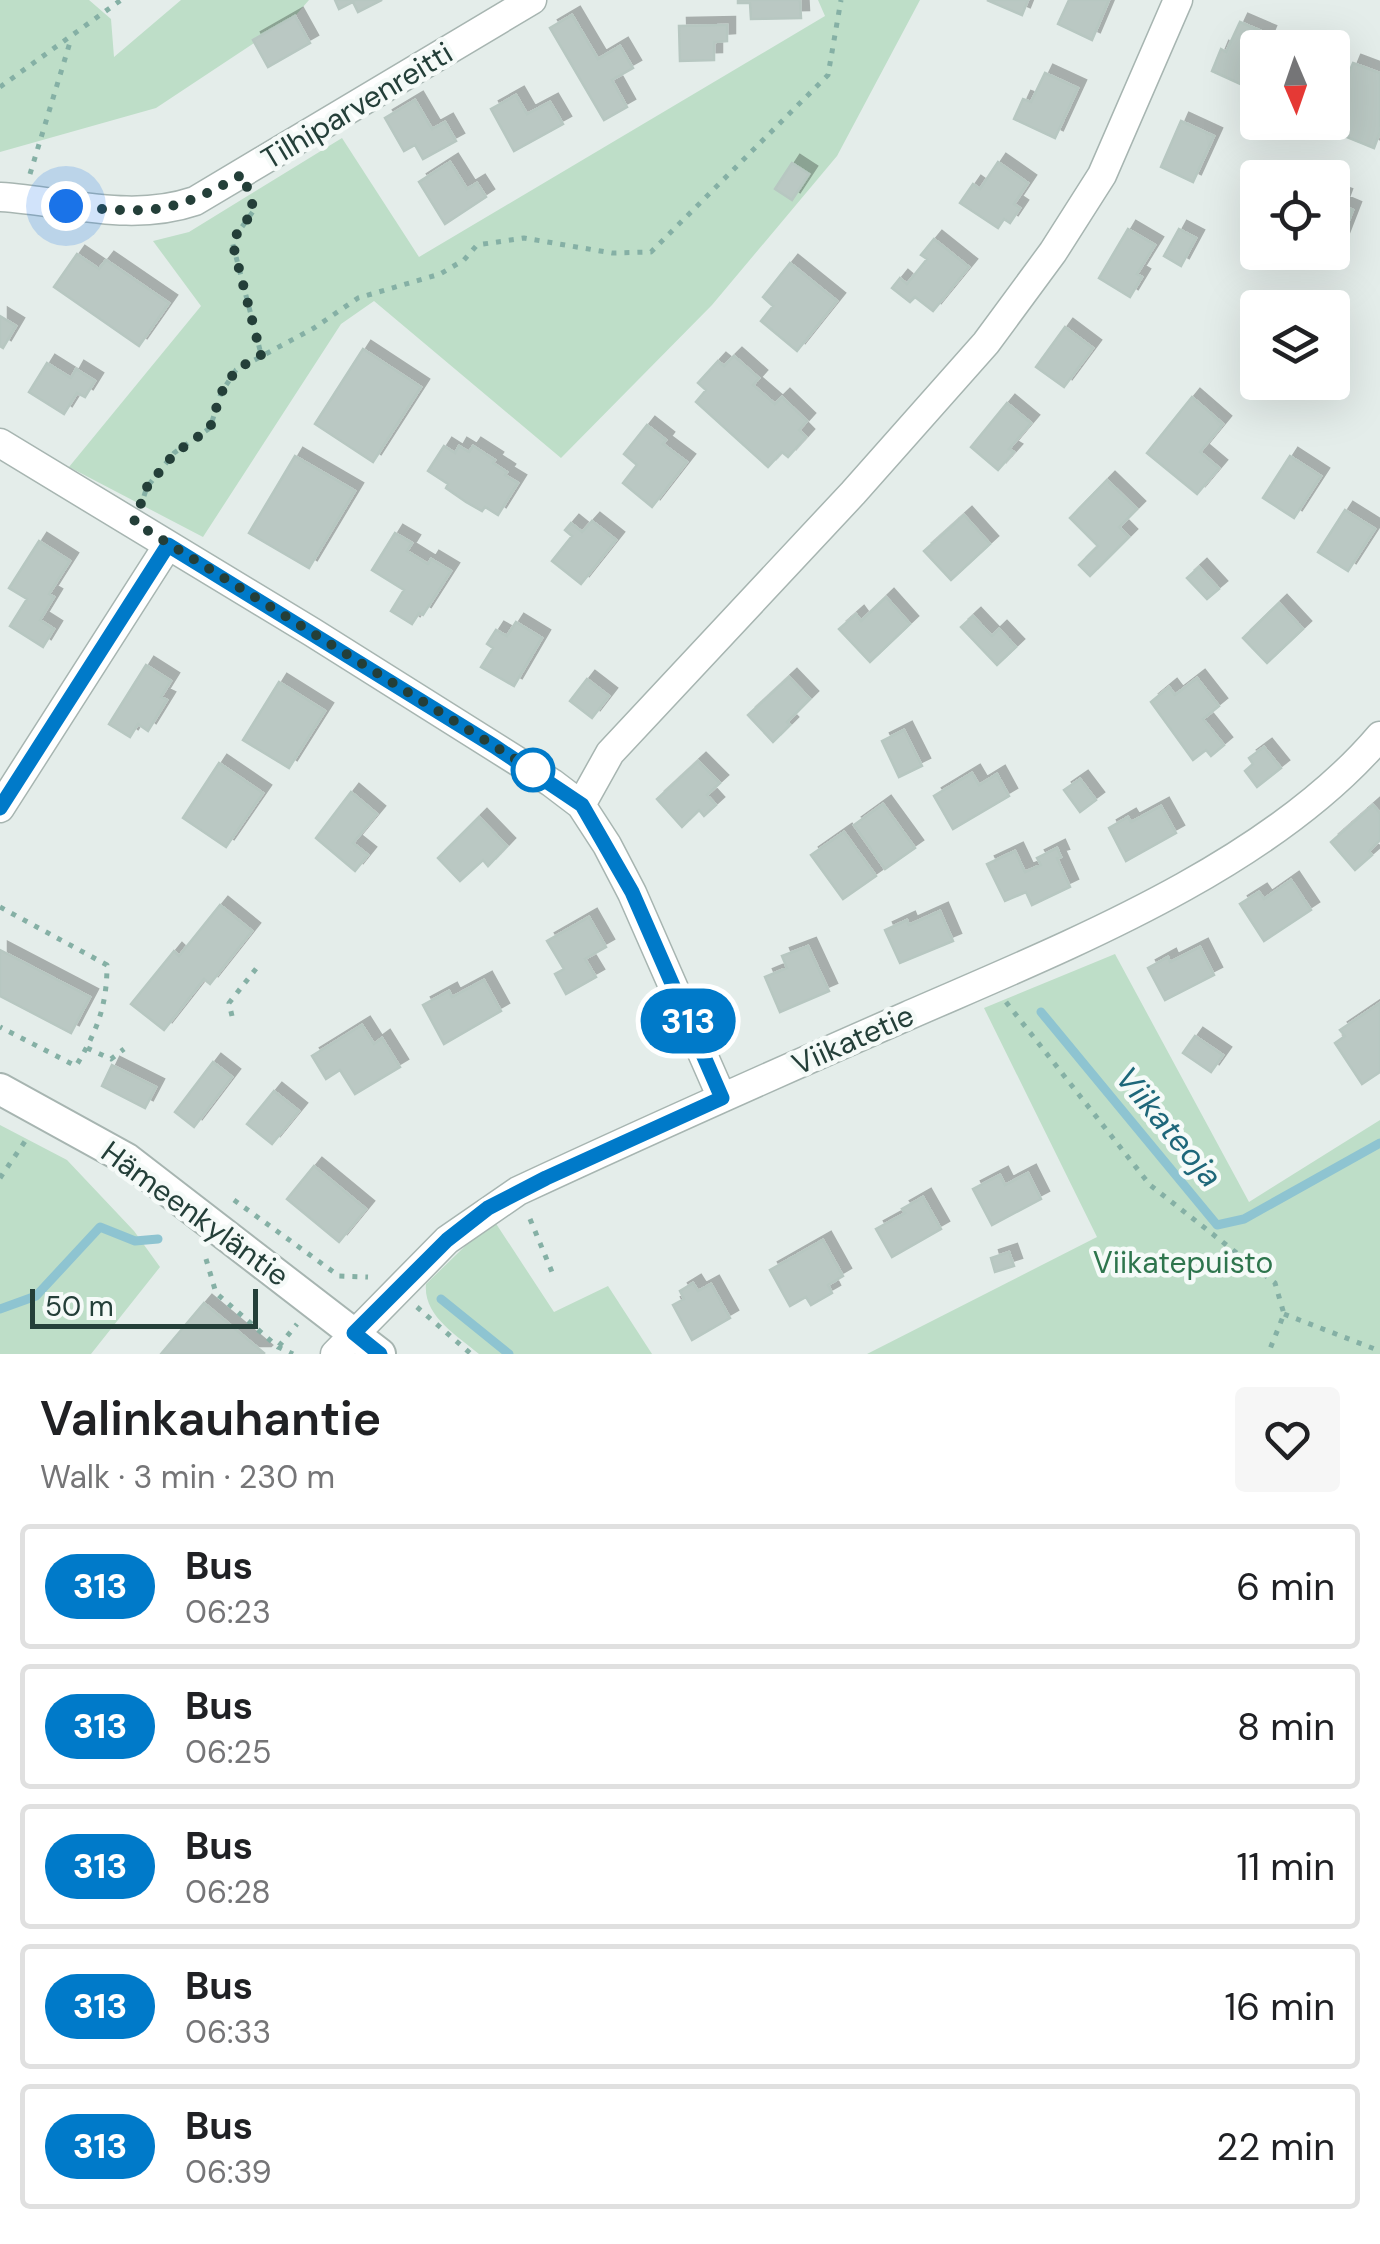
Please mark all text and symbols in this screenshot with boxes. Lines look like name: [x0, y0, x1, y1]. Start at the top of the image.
north arrow: [1240, 30, 1350, 140]
map controls: [1240, 30, 1350, 400]
street label: Tilhiparvenreitti: [254, 33, 459, 178]
button: locate: [1240, 160, 1350, 270]
your location: [41, 181, 91, 231]
button: layers: [1240, 290, 1350, 400]
unlabelled marker: [512, 749, 554, 791]
line badge: 313: [630, 988, 746, 1054]
street label: Viikatetie: [786, 995, 920, 1084]
text: 313: [661, 998, 715, 1044]
water label: Viikateoja: [1106, 1058, 1232, 1196]
street label: Hämeenkyläntie: [94, 1132, 297, 1295]
park label: Viikatepuisto: [1093, 1243, 1273, 1282]
scale bar: [30, 1284, 258, 1328]
text: 50 m: [45, 1288, 114, 1325]
text: Valinkauhantie: [40, 1387, 381, 1450]
button: heart: [1235, 1387, 1340, 1492]
text: Walk · 3 min · 230 m: [40, 1456, 335, 1498]
text: Bus: [185, 1541, 253, 1591]
text: 6 min: [1236, 1562, 1335, 1612]
text: 313: [73, 1563, 127, 1609]
text: 06:23: [185, 1591, 271, 1633]
text: Bus: [185, 1681, 253, 1731]
text: 8 min: [1237, 1702, 1335, 1752]
text: 313: [73, 1703, 127, 1749]
text: 06:25: [185, 1731, 271, 1773]
text: Bus: [185, 1821, 253, 1871]
text: 11 min: [1236, 1842, 1335, 1892]
text: 313: [73, 1843, 127, 1889]
text: 06:28: [185, 1871, 271, 1913]
text: Bus: [185, 1961, 253, 2011]
text: 16 min: [1224, 1982, 1335, 2032]
text: 313: [73, 1983, 127, 2029]
text: 06:33: [185, 2011, 271, 2053]
text: Bus: [185, 2101, 253, 2151]
text: 22 min: [1216, 2122, 1335, 2172]
text: 313: [73, 2123, 127, 2169]
text: 06:39: [185, 2151, 272, 2193]

